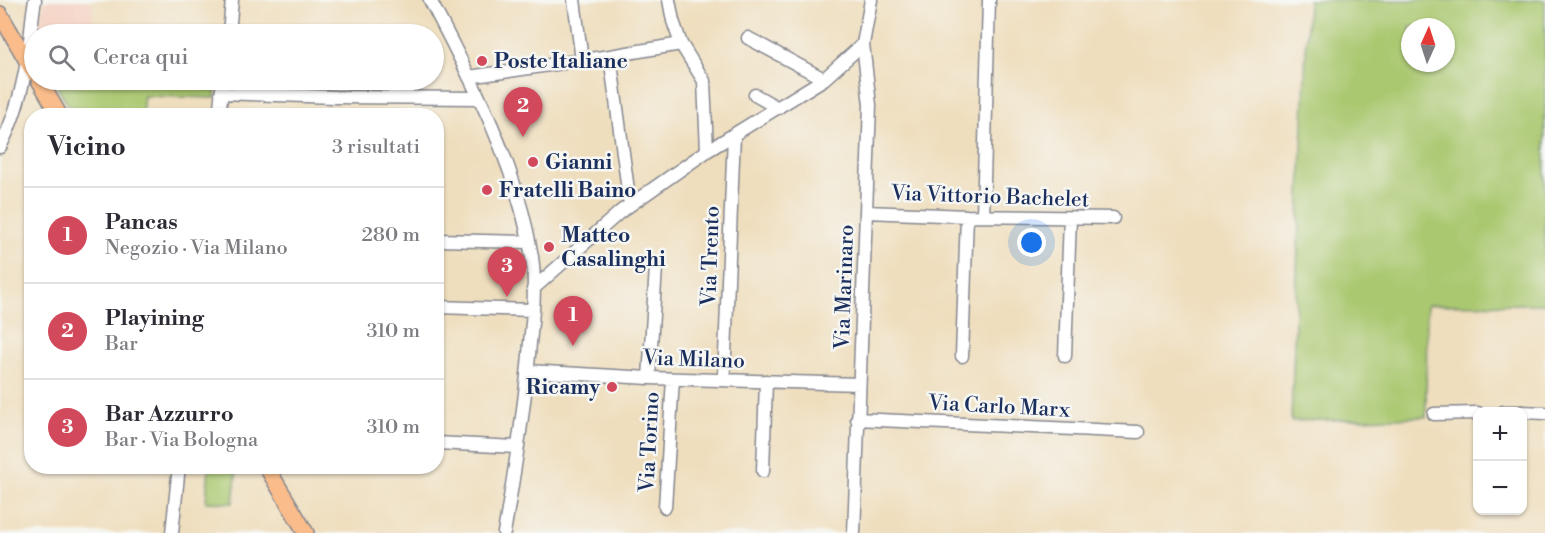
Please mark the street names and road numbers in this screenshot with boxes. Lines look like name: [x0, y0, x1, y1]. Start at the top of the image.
street label: Via Vittorio Bachelet: [889, 181, 1090, 213]
street label: Via Trento: [696, 205, 726, 308]
street label: Via Marinaro: [830, 224, 860, 351]
street label: Via Milano: [641, 345, 746, 375]
street label: Via Carlo Marx: [927, 390, 1071, 424]
street label: Via Torino: [634, 391, 666, 494]

